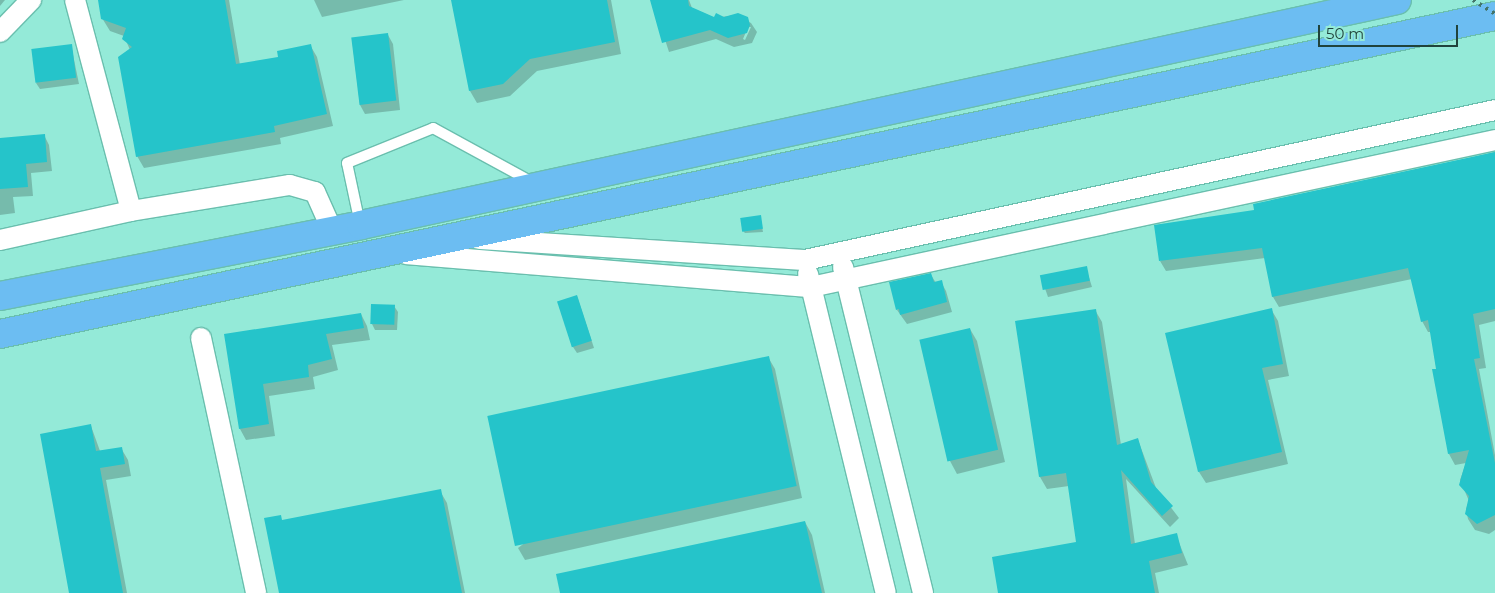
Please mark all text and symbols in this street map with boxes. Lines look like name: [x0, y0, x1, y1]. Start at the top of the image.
scale bar: [1320, 15, 1460, 47]
text: 50 m: [1326, 24, 1364, 43]

